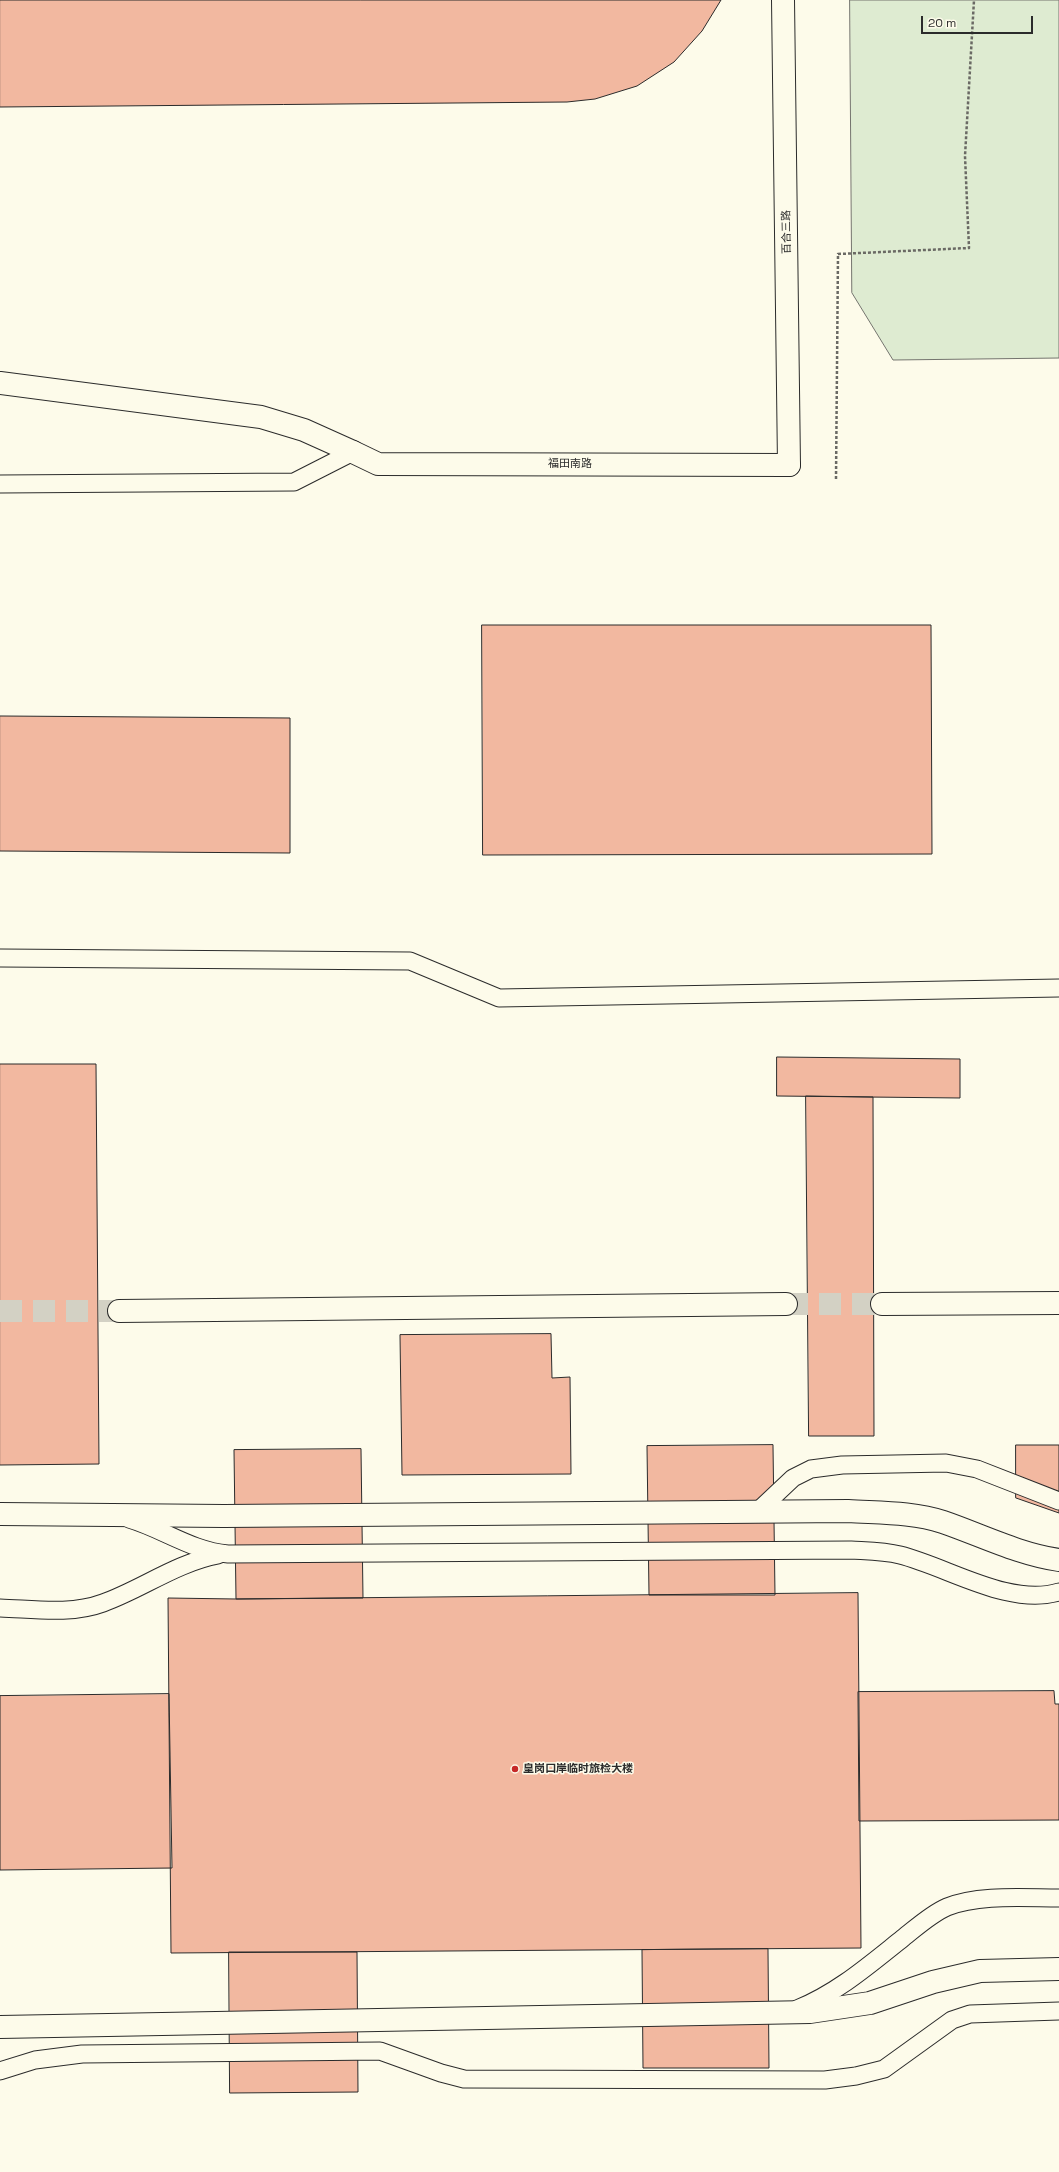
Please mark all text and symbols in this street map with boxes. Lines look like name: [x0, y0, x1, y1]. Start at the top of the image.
scale bar: [923, 8, 1035, 34]
text: 20 m: [928, 15, 956, 31]
street label: 百合三路: [780, 210, 794, 254]
street label: 福田南路: [548, 457, 592, 471]
place label: 皇岗口岸临时旅检大楼: [523, 1762, 633, 1776]
marker: 皇岗口岸临时旅检大楼: [510, 1764, 520, 1774]

